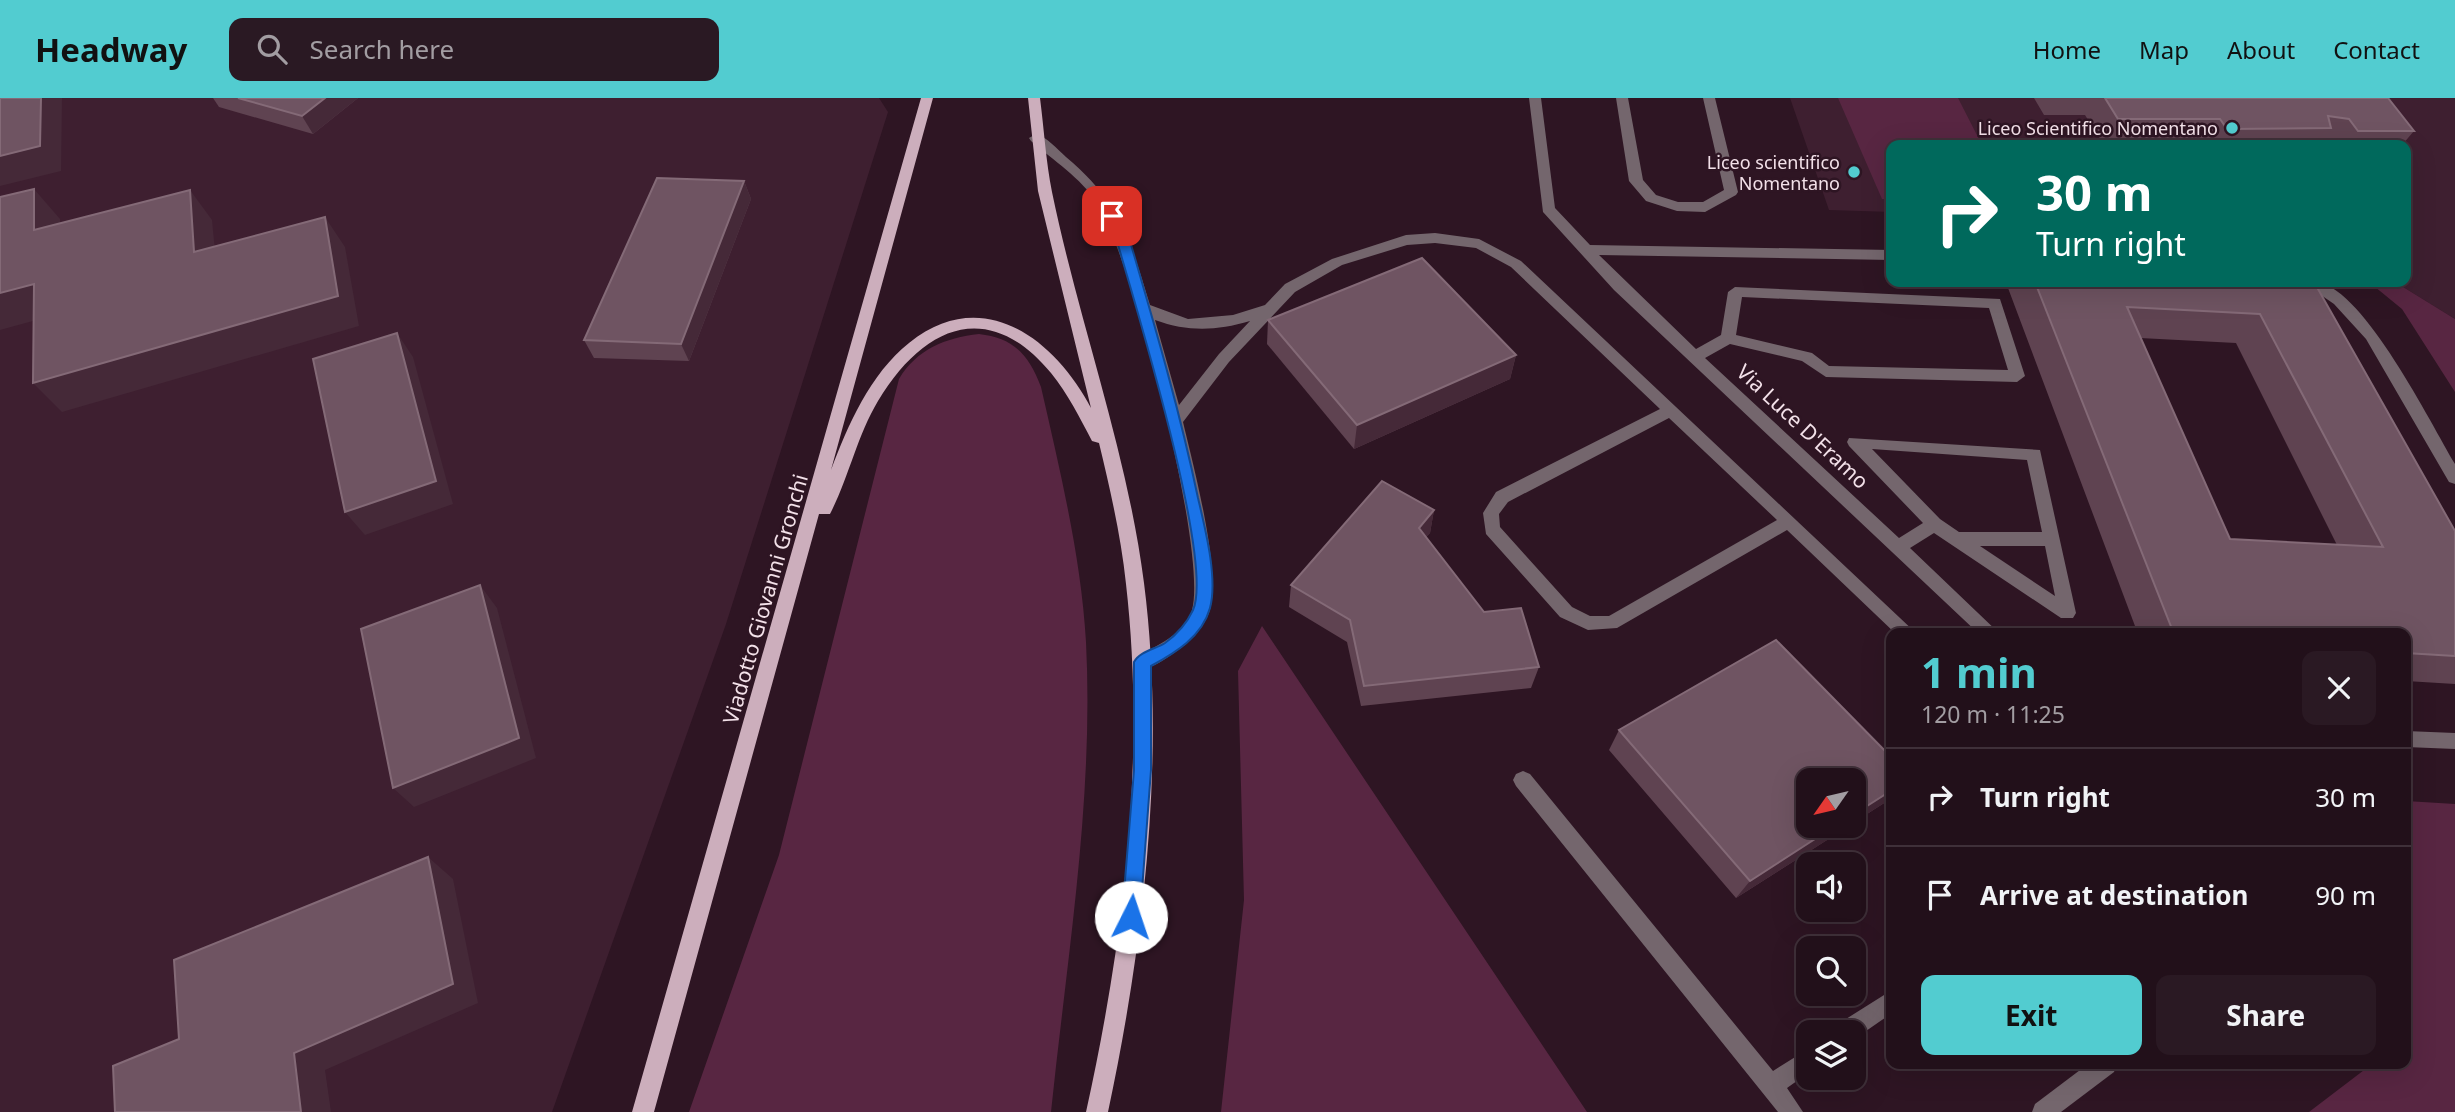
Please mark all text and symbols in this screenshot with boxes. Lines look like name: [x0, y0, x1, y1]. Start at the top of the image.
search box: [229, 18, 719, 81]
text: Headway: [35, 27, 187, 72]
icon: search: [253, 30, 291, 68]
text: Search here: [309, 31, 454, 67]
text: Home: [2033, 33, 2101, 66]
text: Map: [2139, 33, 2189, 66]
text: About: [2227, 33, 2295, 66]
text: Contact: [2333, 33, 2420, 66]
place label: Liceo Scientifico Nomentano: [1978, 116, 2218, 140]
marker: Liceo Scientifico Nomentano: [2224, 120, 2240, 136]
place label: Liceo scientifico Nomentano: [1707, 150, 1840, 195]
text: 30 m: [2036, 159, 2153, 225]
marker: Liceo scientifico Nomentano: [1846, 164, 1862, 180]
icon: right: [1921, 168, 2012, 259]
pin: [1082, 186, 1142, 246]
icon: arrive: [1093, 197, 1131, 235]
text: Turn right: [2036, 222, 2186, 265]
street label: Via Luce D'Eramo: [1731, 358, 1875, 494]
street label: Viadotto Giovanni Gronchi: [716, 471, 814, 727]
text: 1 min: [1921, 643, 2037, 700]
button: close: [2302, 651, 2376, 725]
text: 120 m · 11:25: [1921, 698, 2065, 730]
north arrow: [1796, 768, 1866, 838]
map controls: [1796, 768, 1866, 1090]
icon: right: [1921, 778, 1959, 816]
text: Turn right: [1980, 779, 2110, 815]
text: 30 m: [2315, 779, 2376, 815]
button: sound: [1796, 852, 1866, 922]
icon: arrive: [1921, 876, 1959, 914]
text: Arrive at destination: [1980, 877, 2249, 913]
text: 90 m: [2315, 877, 2376, 913]
position arrow: [1094, 880, 1168, 954]
button: search: [1796, 936, 1866, 1006]
button: Exit: [1921, 975, 2142, 1055]
button: Share: [2156, 975, 2376, 1055]
button: layers: [1796, 1020, 1866, 1090]

